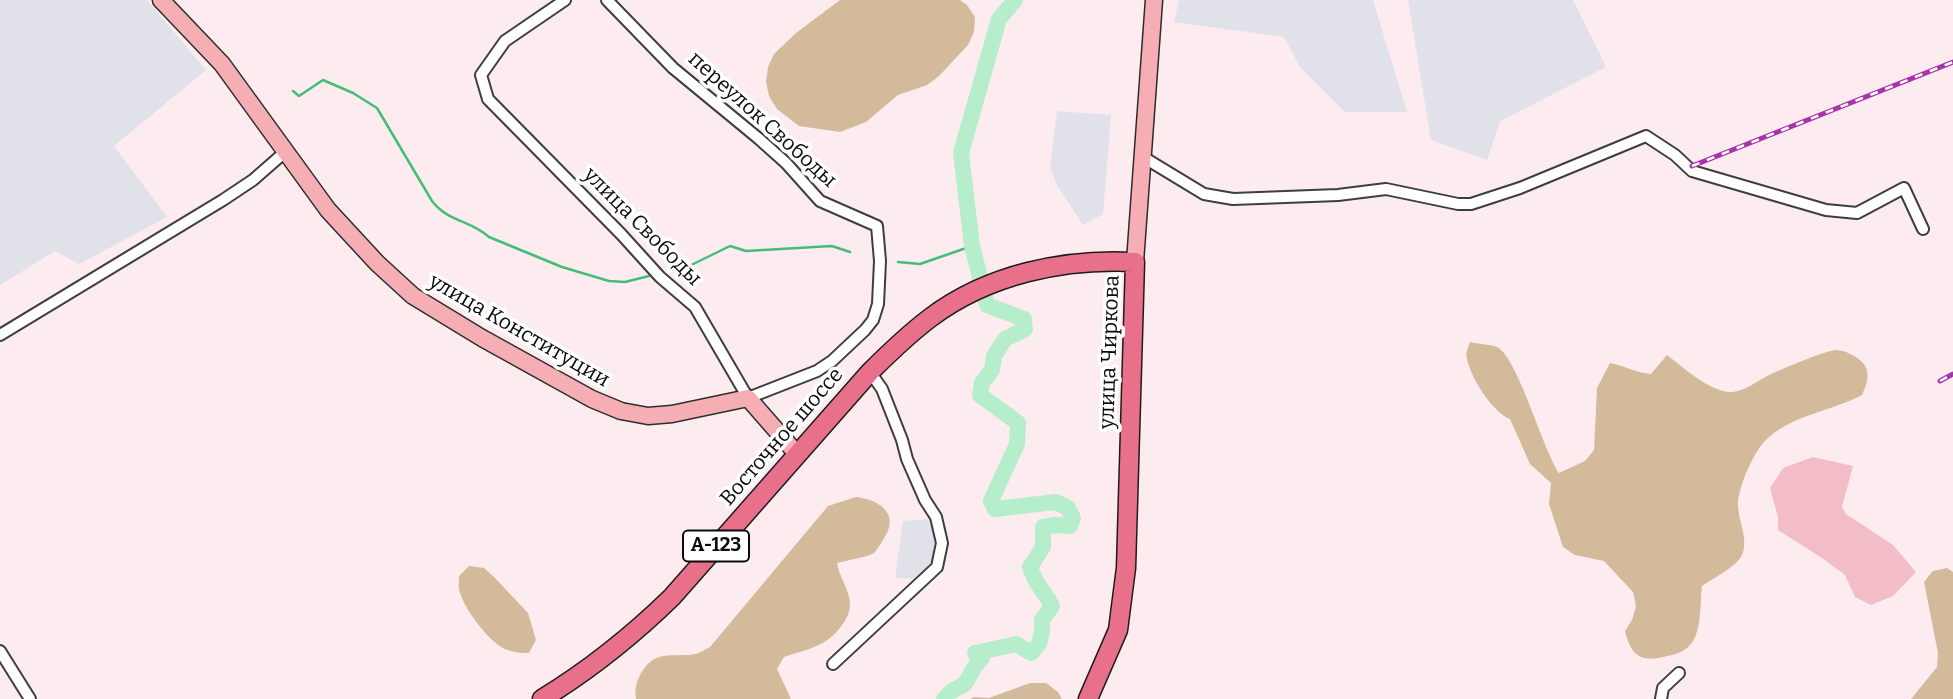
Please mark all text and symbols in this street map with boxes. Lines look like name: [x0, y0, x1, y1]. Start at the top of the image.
street label: переулок Свободы: [683, 47, 841, 193]
street label: улица Свободы: [578, 163, 706, 291]
street label: улица Конституции: [424, 269, 614, 393]
street label: улица Чиркова: [1095, 275, 1125, 429]
street label: Восточное шоссе: [715, 363, 849, 511]
road number: А-123: [683, 530, 749, 562]

